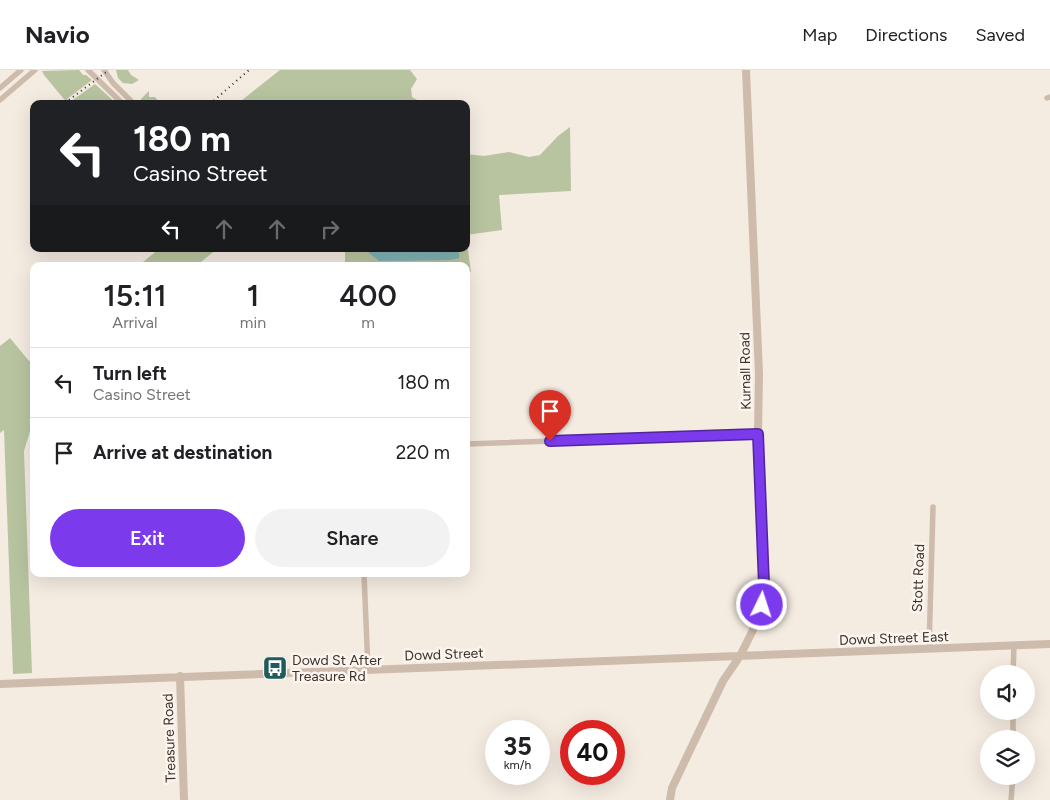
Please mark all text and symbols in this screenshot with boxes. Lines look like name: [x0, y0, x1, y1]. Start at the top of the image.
text: Navio: [25, 20, 90, 49]
text: Map: [802, 24, 837, 46]
text: Directions: [865, 24, 947, 46]
text: Saved: [975, 24, 1025, 46]
text: 180 m: [133, 118, 231, 160]
icon: left: [50, 120, 115, 185]
text: Casino Street: [133, 160, 268, 187]
icon: left: [157, 215, 185, 243]
icon: ahead: [210, 215, 238, 243]
icon: ahead: [263, 215, 291, 243]
icon: right: [316, 215, 344, 243]
text: 15:11: [103, 277, 167, 314]
text: 1: [247, 277, 259, 314]
text: 400: [339, 277, 397, 314]
text: Arrival: [112, 313, 158, 332]
text: min: [240, 313, 266, 332]
text: m: [361, 313, 375, 332]
street label: Kurnall Road: [736, 332, 755, 410]
text: Turn left: [93, 362, 167, 385]
icon: left: [50, 369, 78, 397]
text: 180 m: [397, 371, 450, 394]
text: Casino Street: [93, 385, 191, 404]
pin: [529, 390, 571, 441]
icon: arrive: [536, 397, 564, 425]
icon: arrive: [50, 439, 78, 467]
text: Arrive at destination: [93, 441, 272, 464]
text: 220 m: [396, 441, 450, 464]
button: Exit: [50, 509, 245, 567]
button: Share: [255, 509, 450, 567]
street label: Stott Road: [909, 544, 928, 612]
position arrow: [735, 578, 787, 630]
street label: Dowd Street East: [839, 628, 949, 649]
street label: Dowd Street: [404, 645, 484, 664]
place label: Dowd St After Treasure Rd: [292, 652, 382, 685]
bus stop icon: Dowd St After Treasure Rd: [262, 655, 288, 681]
map controls: [980, 665, 1035, 785]
button: sound: [980, 665, 1035, 720]
street label: Treasure Road: [159, 693, 180, 783]
speed limit sign: 40: [560, 720, 625, 785]
button: layers: [980, 730, 1035, 785]
text: 35: [503, 731, 532, 761]
text: km/h: [504, 758, 531, 772]

